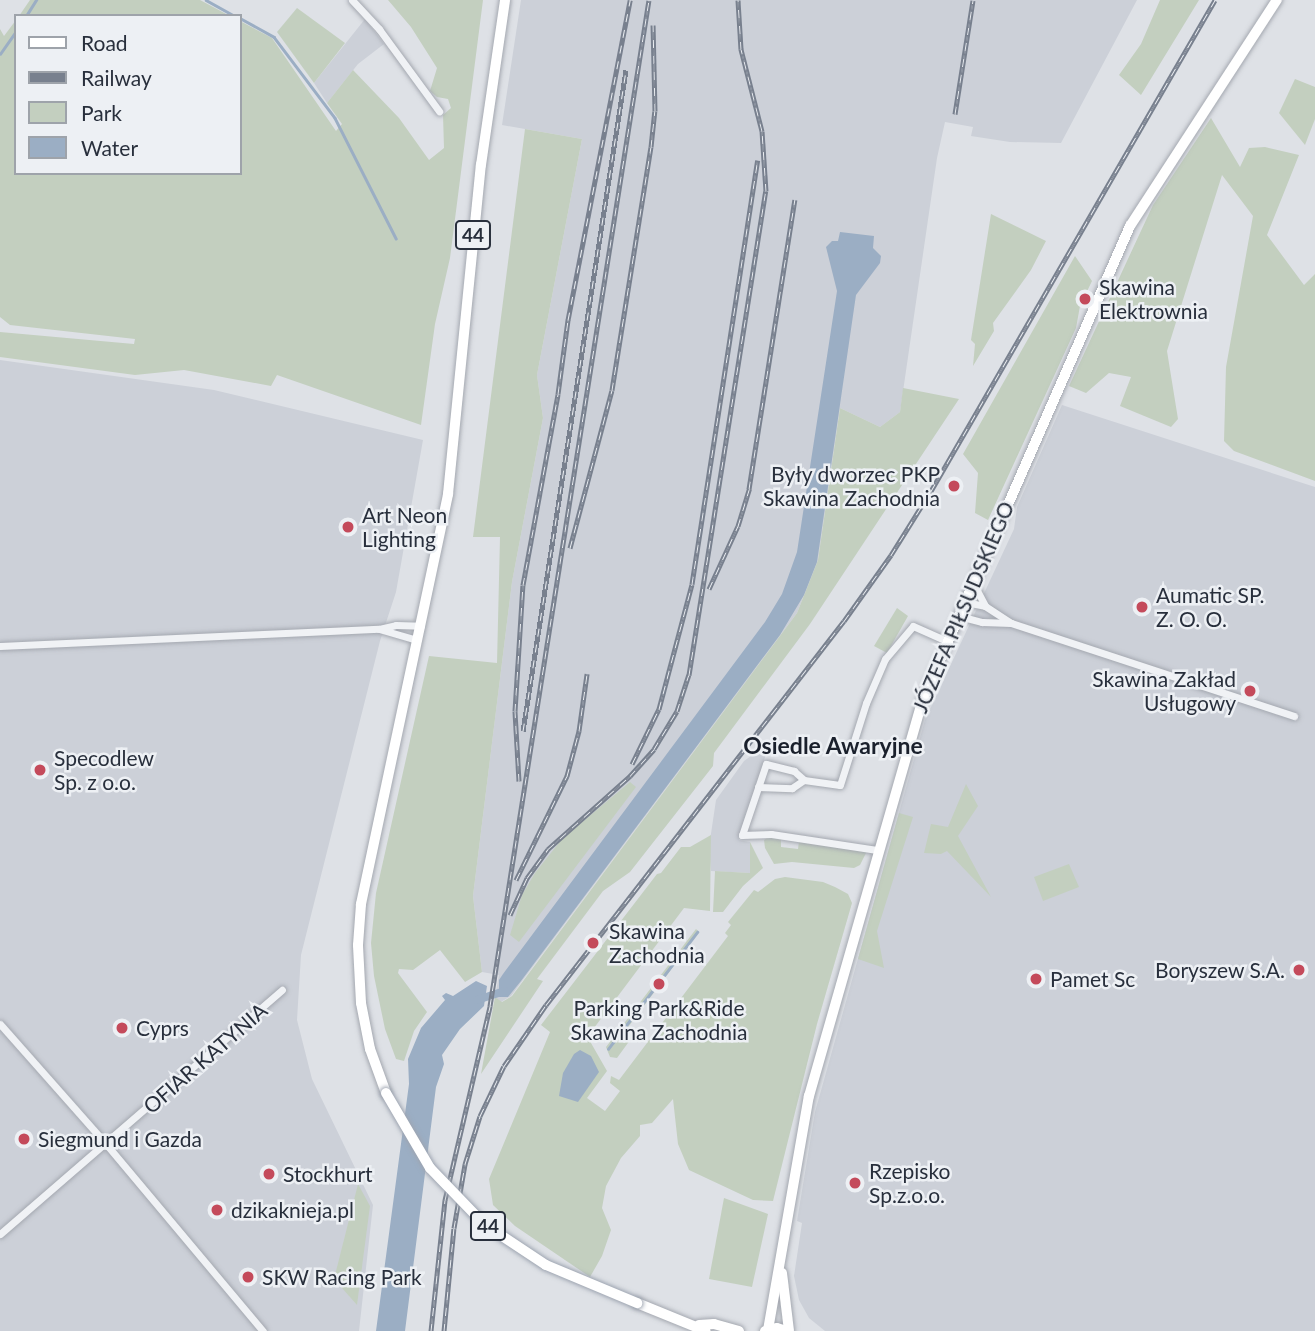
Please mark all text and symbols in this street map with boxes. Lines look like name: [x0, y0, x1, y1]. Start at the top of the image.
legend: [14, 14, 242, 175]
text: Road: [81, 30, 128, 55]
text: Railway: [81, 65, 152, 90]
text: Park: [81, 100, 122, 125]
text: Water: [81, 135, 138, 160]
road number: 44: [454, 219, 492, 250]
place label: Skawina Elektrownia: [1099, 274, 1208, 324]
marker: Skawina Elektrownia: [1077, 291, 1093, 307]
place label: Były dworzec PKP Skawina Zachodnia: [763, 461, 940, 511]
marker: Były dworzec PKP Skawina Zachodnia: [946, 478, 962, 494]
street label: JÓZEFA PIŁSUDSKIEGO: [907, 497, 1019, 717]
place label: Art Neon Lighting: [362, 502, 447, 552]
marker: Art Neon Lighting: [340, 519, 356, 535]
place label: Aumatic SP. Z. O. O.: [1156, 582, 1264, 632]
marker: Aumatic SP. Z. O. O.: [1134, 599, 1150, 615]
place label: Skawina Zakład Usługowy: [1092, 666, 1236, 716]
marker: Skawina Zakład Usługowy: [1242, 683, 1258, 699]
district label: Osiedle Awaryjne: [743, 731, 923, 759]
place label: Specodlew Sp. z o.o.: [54, 745, 154, 795]
marker: Specodlew Sp. z o.o.: [32, 762, 48, 778]
place label: Skawina Zachodnia: [609, 918, 705, 968]
marker: Skawina Zachodnia: [583, 933, 603, 953]
place label: Boryszew S.A.: [1155, 957, 1285, 983]
marker: Boryszew S.A.: [1291, 962, 1307, 978]
place label: Pamet Sc: [1050, 966, 1135, 992]
marker: Pamet Sc: [1028, 971, 1044, 987]
marker: Parking Park&Ride Skawina Zachodnia: [651, 976, 667, 992]
place label: Parking Park&Ride Skawina Zachodnia: [571, 995, 747, 1045]
street label: OFIAR KATYNIA: [138, 997, 272, 1119]
place label: Cyprs: [136, 1015, 189, 1041]
marker: Cyprs: [114, 1020, 130, 1036]
place label: Siegmund i Gazda: [38, 1126, 202, 1152]
marker: Siegmund i Gazda: [16, 1131, 32, 1147]
place label: Rzepisko Sp.z.o.o.: [869, 1158, 950, 1208]
place label: Stockhurt: [283, 1161, 373, 1187]
marker: Stockhurt: [261, 1166, 277, 1182]
marker: Rzepisko Sp.z.o.o.: [847, 1175, 863, 1191]
place label: dzikaknieja.pl: [231, 1197, 354, 1223]
marker: dzikaknieja.pl: [209, 1202, 225, 1218]
road number: 44: [469, 1210, 507, 1242]
place label: SKW Racing Park: [262, 1264, 422, 1290]
marker: SKW Racing Park: [240, 1269, 256, 1285]

